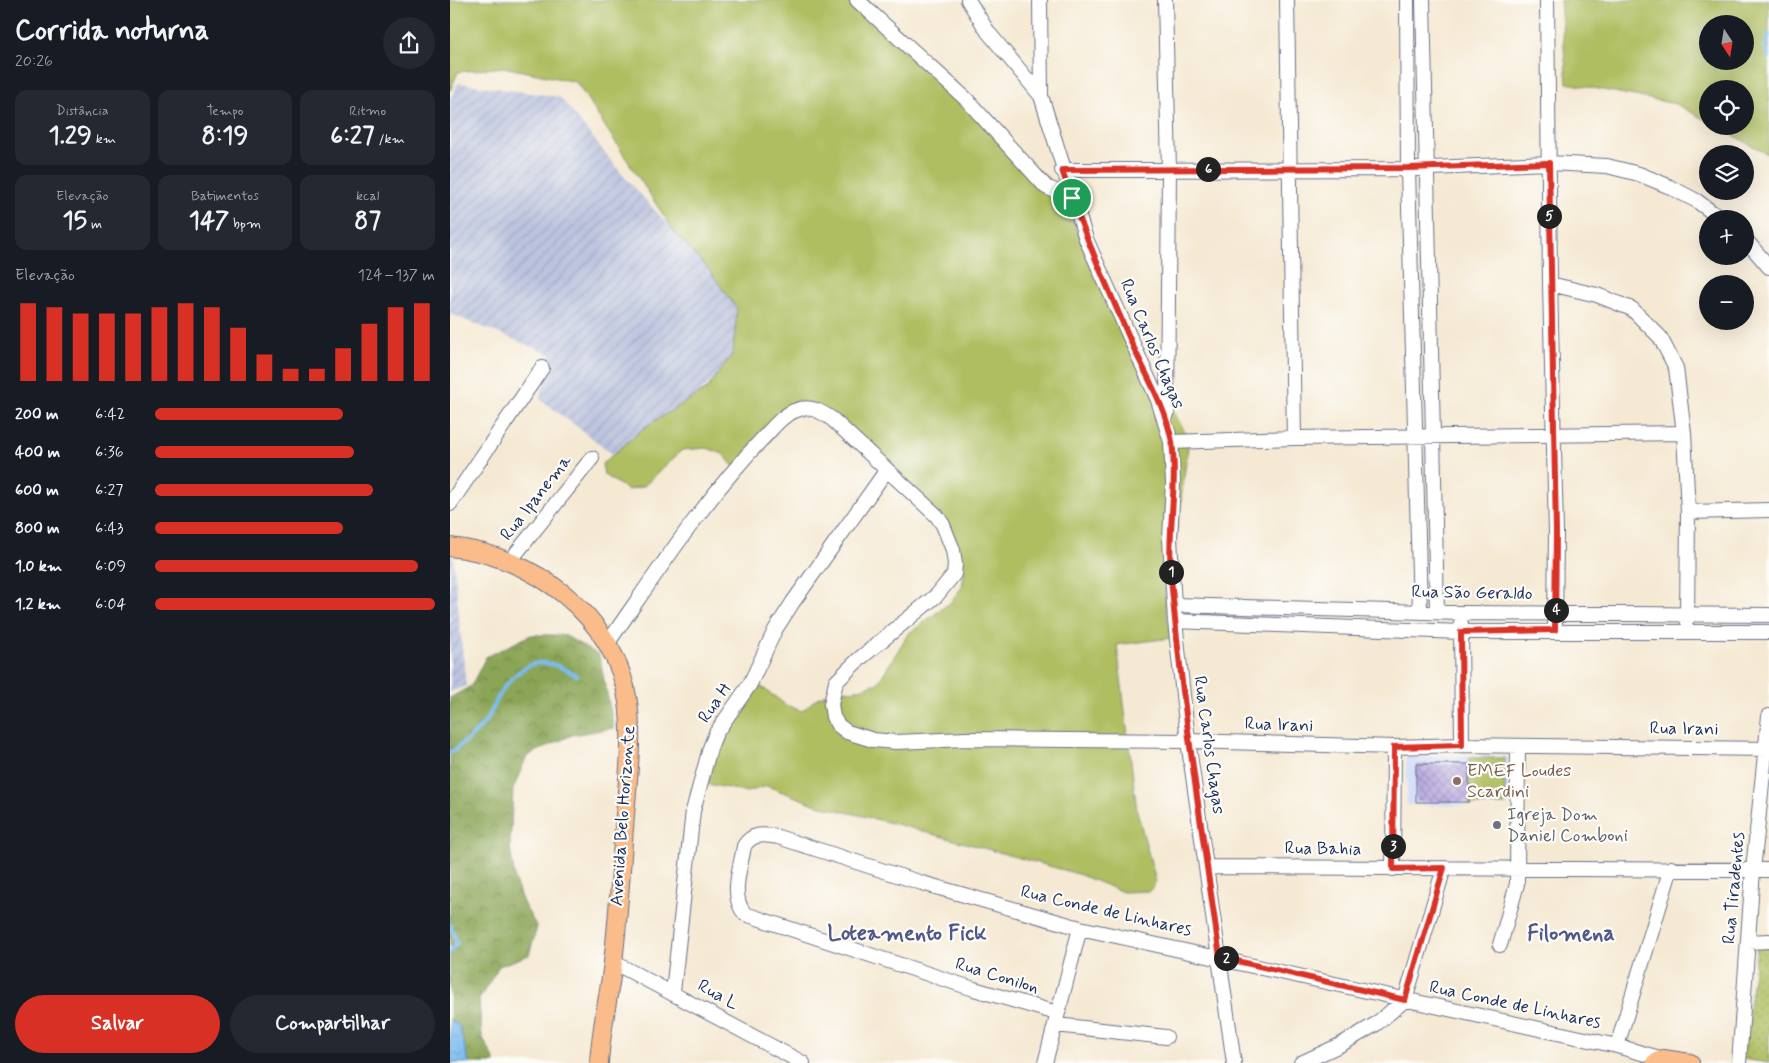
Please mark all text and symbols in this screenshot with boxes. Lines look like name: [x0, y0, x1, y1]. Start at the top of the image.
text: Corrida noturna: [15, 13, 209, 50]
north arrow: [1699, 15, 1754, 70]
map controls: [1699, 15, 1754, 330]
button: share: [383, 17, 435, 69]
text: 20:26: [15, 51, 53, 72]
button: locate: [1699, 80, 1754, 135]
text: Distância: [56, 102, 109, 120]
text: Tempo: [206, 102, 244, 120]
text: Ritmo: [349, 102, 386, 120]
text: 1.29: [48, 120, 92, 153]
text: 8:19: [202, 120, 248, 153]
text: 6:27: [330, 120, 375, 153]
text: km: [92, 130, 116, 148]
text: /km: [375, 130, 405, 148]
button: layers: [1699, 145, 1754, 200]
pin: 6: [1196, 156, 1220, 182]
text: 6: [1205, 160, 1212, 178]
pin: [1051, 177, 1093, 219]
icon: arrive: [1058, 184, 1086, 212]
text: Elevação: [56, 187, 109, 205]
text: Batimentos: [191, 187, 259, 205]
text: kcal: [356, 187, 379, 205]
pin: 5: [1536, 204, 1562, 228]
text: 15: [63, 205, 87, 238]
text: 147: [189, 205, 229, 238]
text: 87: [354, 205, 381, 238]
text: 5: [1545, 207, 1554, 225]
button: +: [1699, 210, 1754, 265]
text: m: [87, 215, 102, 233]
text: bpm: [229, 215, 261, 233]
text: Elevação: [15, 265, 75, 286]
text: 124–137 m: [358, 265, 435, 286]
street label: Rua Carlos Chagas: [1114, 275, 1190, 413]
button: −: [1699, 275, 1754, 330]
text: 200 m: [15, 404, 59, 425]
text: 6:42: [95, 404, 125, 425]
text: 400 m: [15, 442, 60, 463]
text: 6:36: [95, 442, 124, 463]
street label: Rua Ipanema: [495, 450, 577, 546]
text: 600 m: [15, 480, 59, 501]
text: 6:27: [95, 480, 123, 501]
text: 800 m: [15, 518, 60, 539]
text: 6:43: [95, 518, 124, 539]
text: 1.0 km: [15, 556, 62, 577]
text: 6:09: [95, 556, 126, 577]
pin: 1: [1158, 560, 1184, 584]
text: 1: [1168, 563, 1175, 581]
street label: Rua São Geraldo: [1411, 580, 1533, 606]
text: 1.2 km: [15, 594, 61, 615]
text: 6:04: [95, 594, 126, 615]
pin: 4: [1544, 598, 1568, 622]
text: 4: [1552, 601, 1561, 619]
street label: Rua Carlos Chagas: [1187, 674, 1231, 816]
street label: Rua H: [693, 678, 737, 728]
street label: Rua Irani: [1244, 712, 1314, 738]
street label: Rua Irani: [1649, 716, 1719, 742]
street label: Avenida Belo Horizonte: [605, 725, 641, 907]
place label: EMEF Loudes Scardini: [1467, 759, 1571, 804]
marker: EMEF Loudes Scardini: [1451, 775, 1463, 787]
place label: Igreja Dom Daniel Comboni: [1507, 803, 1628, 848]
marker: Igreja Dom Daniel Comboni: [1491, 819, 1503, 831]
street label: Rua Tiradentes: [1717, 831, 1751, 945]
pin: 3: [1380, 834, 1406, 858]
street label: Rua Bahia: [1284, 836, 1362, 862]
text: 3: [1390, 837, 1397, 855]
street label: Rua Conde de Linhares: [1018, 880, 1194, 942]
district label: Loteamento Fick: [827, 920, 987, 948]
district label: Filomena: [1527, 920, 1615, 948]
pin: 2: [1214, 946, 1238, 970]
text: 2: [1223, 949, 1230, 967]
street label: Rua Conilon: [952, 952, 1042, 1000]
street label: Rua L: [693, 974, 743, 1016]
street label: Rua Conde de Linhares: [1427, 975, 1603, 1035]
button: Salvar: [15, 995, 220, 1053]
button: Compartilhar: [230, 995, 435, 1053]

